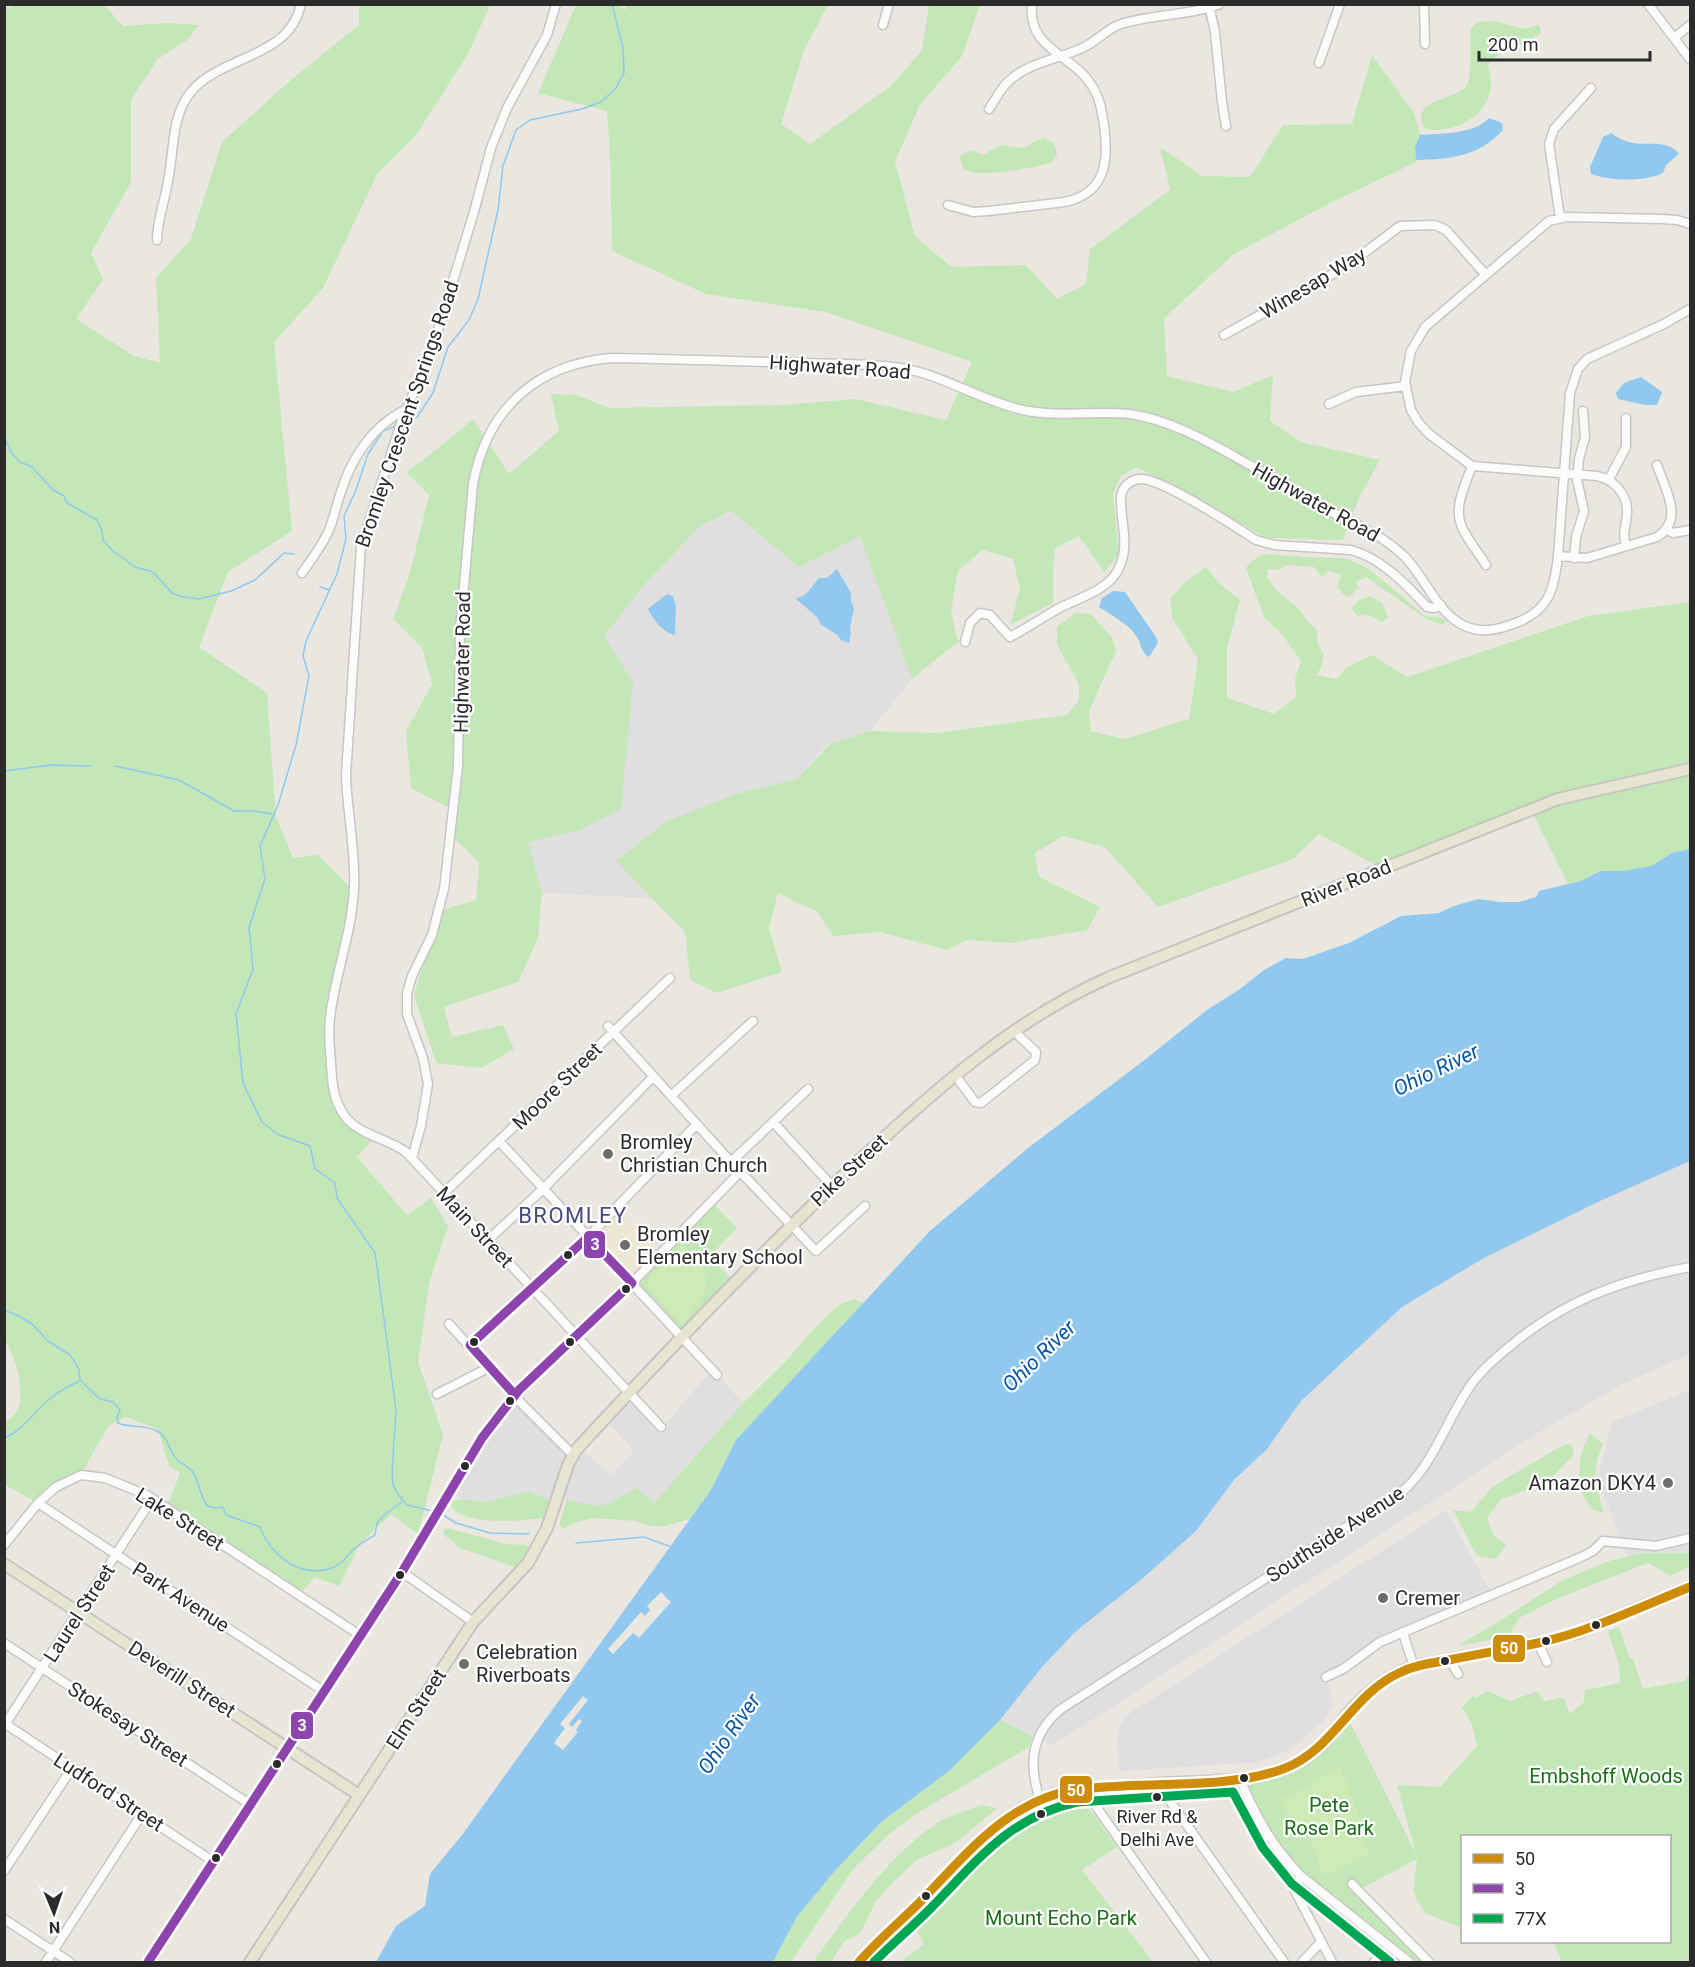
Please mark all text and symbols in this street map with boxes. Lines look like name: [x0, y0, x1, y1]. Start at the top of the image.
scale bar: [1479, 24, 1650, 62]
text: 200 m: [1488, 34, 1539, 55]
street label: Winesap Way: [1256, 242, 1371, 324]
street label: Bromley Crescent Springs Road: [350, 278, 464, 550]
street label: Highwater Road: [768, 350, 912, 384]
street label: Highwater Road: [1248, 457, 1384, 547]
street label: Highwater Road: [449, 591, 475, 733]
street label: River Road: [1297, 854, 1395, 912]
street label: Moore Street: [507, 1037, 607, 1135]
water label: Ohio River: [1389, 1039, 1484, 1101]
street label: Pike Street: [806, 1129, 892, 1211]
place label: Bromley Christian Church: [620, 1130, 767, 1177]
marker: Bromley Christian Church: [601, 1147, 615, 1161]
street label: Main Street: [431, 1182, 519, 1272]
district label: BROMLEY: [518, 1203, 628, 1228]
place label: Bromley Elementary School: [637, 1222, 803, 1269]
line badge: 3: [583, 1230, 606, 1259]
text: 3: [590, 1235, 600, 1254]
marker: Bromley Elementary School: [618, 1238, 632, 1252]
unlabelled marker: [562, 1249, 574, 1261]
unlabelled marker: [620, 1283, 632, 1295]
water label: Ohio River: [998, 1315, 1081, 1397]
unlabelled marker: [468, 1336, 480, 1348]
unlabelled marker: [564, 1336, 576, 1348]
unlabelled marker: [504, 1395, 516, 1407]
unlabelled marker: [459, 1460, 471, 1472]
place label: Amazon DKY4: [1528, 1471, 1656, 1495]
marker: Amazon DKY4: [1661, 1476, 1675, 1490]
street label: Southside Avenue: [1262, 1481, 1408, 1587]
street label: Lake Street: [131, 1482, 229, 1556]
street label: Park Avenue: [128, 1557, 234, 1637]
street label: Laurel Street: [38, 1559, 120, 1667]
unlabelled marker: [394, 1569, 406, 1581]
place label: Cremer: [1395, 1586, 1460, 1610]
marker: Cremer: [1376, 1591, 1390, 1605]
unlabelled marker: [1590, 1619, 1602, 1631]
line badge: 50: [1492, 1634, 1526, 1663]
street label: Deverill Street: [124, 1635, 240, 1723]
unlabelled marker: [1540, 1635, 1552, 1647]
text: 50: [1500, 1639, 1518, 1658]
place label: Celebration Riverboats: [476, 1640, 577, 1687]
unlabelled marker: [1439, 1655, 1451, 1667]
marker: Celebration Riverboats: [457, 1657, 471, 1671]
street label: Elm Street: [381, 1664, 451, 1754]
street label: Stokesay Street: [63, 1676, 193, 1772]
water label: Ohio River: [693, 1689, 766, 1779]
line badge: 3: [290, 1711, 314, 1740]
text: 3: [297, 1716, 307, 1735]
street label: Ludford Street: [49, 1747, 169, 1837]
unlabelled marker: [271, 1758, 283, 1770]
park label: Embshoff Woods: [1529, 1764, 1683, 1788]
unlabelled marker: [1238, 1772, 1250, 1784]
line badge: 50: [1059, 1775, 1093, 1804]
text: 50: [1067, 1781, 1085, 1800]
marker: River Rd & Delhi Ave: [1151, 1791, 1163, 1803]
park label: Pete Rose Park: [1284, 1793, 1375, 1840]
place label: River Rd & Delhi Ave: [1116, 1806, 1198, 1850]
unlabelled marker: [1035, 1808, 1047, 1820]
legend: [1461, 1835, 1671, 1943]
text: 50: [1515, 1848, 1535, 1869]
unlabelled marker: [210, 1852, 222, 1864]
text: 3: [1515, 1878, 1525, 1899]
north arrow: [24, 1883, 84, 1943]
unlabelled marker: [920, 1890, 932, 1902]
park label: Mount Echo Park: [985, 1906, 1138, 1930]
text: 77X: [1515, 1908, 1547, 1929]
text: N: [49, 1918, 60, 1937]

